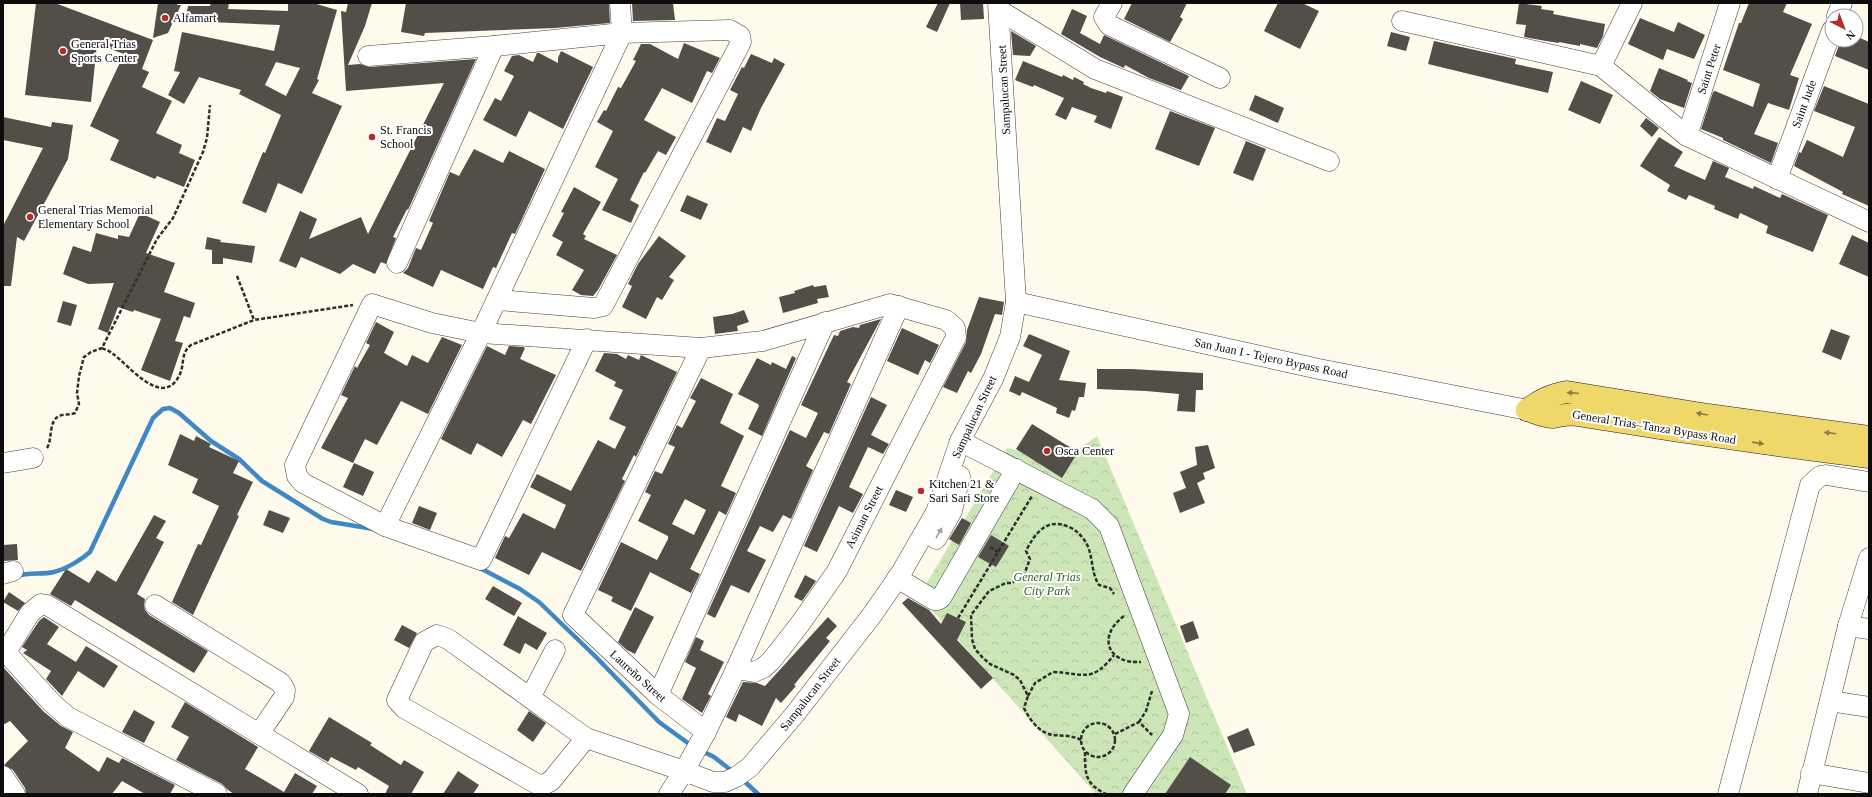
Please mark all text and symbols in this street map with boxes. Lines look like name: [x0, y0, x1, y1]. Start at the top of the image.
north arrow: [1824, 8, 1864, 48]
place label: Alfamart: [173, 11, 217, 25]
marker: Alfamart: [160, 13, 170, 23]
text: N: [1844, 28, 1858, 43]
place label: General Trias Sports Center: [71, 37, 137, 65]
street label: Saint Peter: [1694, 42, 1724, 96]
street label: Sampalucan Street: [995, 44, 1013, 135]
marker: General Trias Sports Center: [58, 46, 68, 56]
street label: Saint Jude: [1789, 78, 1819, 130]
place label: St. Francis School: [380, 123, 432, 151]
marker: St. Francis School: [367, 132, 377, 142]
place label: General Trias Memorial Elementary School: [38, 203, 154, 231]
marker: General Trias Memorial Elementary School: [25, 212, 35, 222]
street label: San Juan I - Tejero Bypass Road: [1193, 335, 1349, 381]
street label: Sampalucan Street: [949, 373, 1000, 461]
one-way arrow: [1567, 390, 1579, 396]
street label: General Trias–Tanza Bypass Road: [1571, 407, 1737, 447]
one-way arrow: [1696, 411, 1708, 417]
one-way arrow: [1824, 429, 1836, 436]
one-way arrow: [1752, 440, 1764, 446]
place label: Osca Center: [1055, 444, 1114, 458]
marker: Osca Center: [1042, 446, 1052, 456]
place label: Kitchen 21 & Sari Sari Store: [929, 477, 999, 505]
street label: Asiman Street: [842, 483, 886, 551]
marker: Kitchen 21 & Sari Sari Store: [916, 486, 926, 496]
one-way arrow: [936, 527, 943, 539]
park label: General Trias City Park: [1013, 570, 1081, 598]
street label: Laureño Street: [607, 647, 670, 705]
street label: Sampalucan Street: [777, 654, 844, 734]

